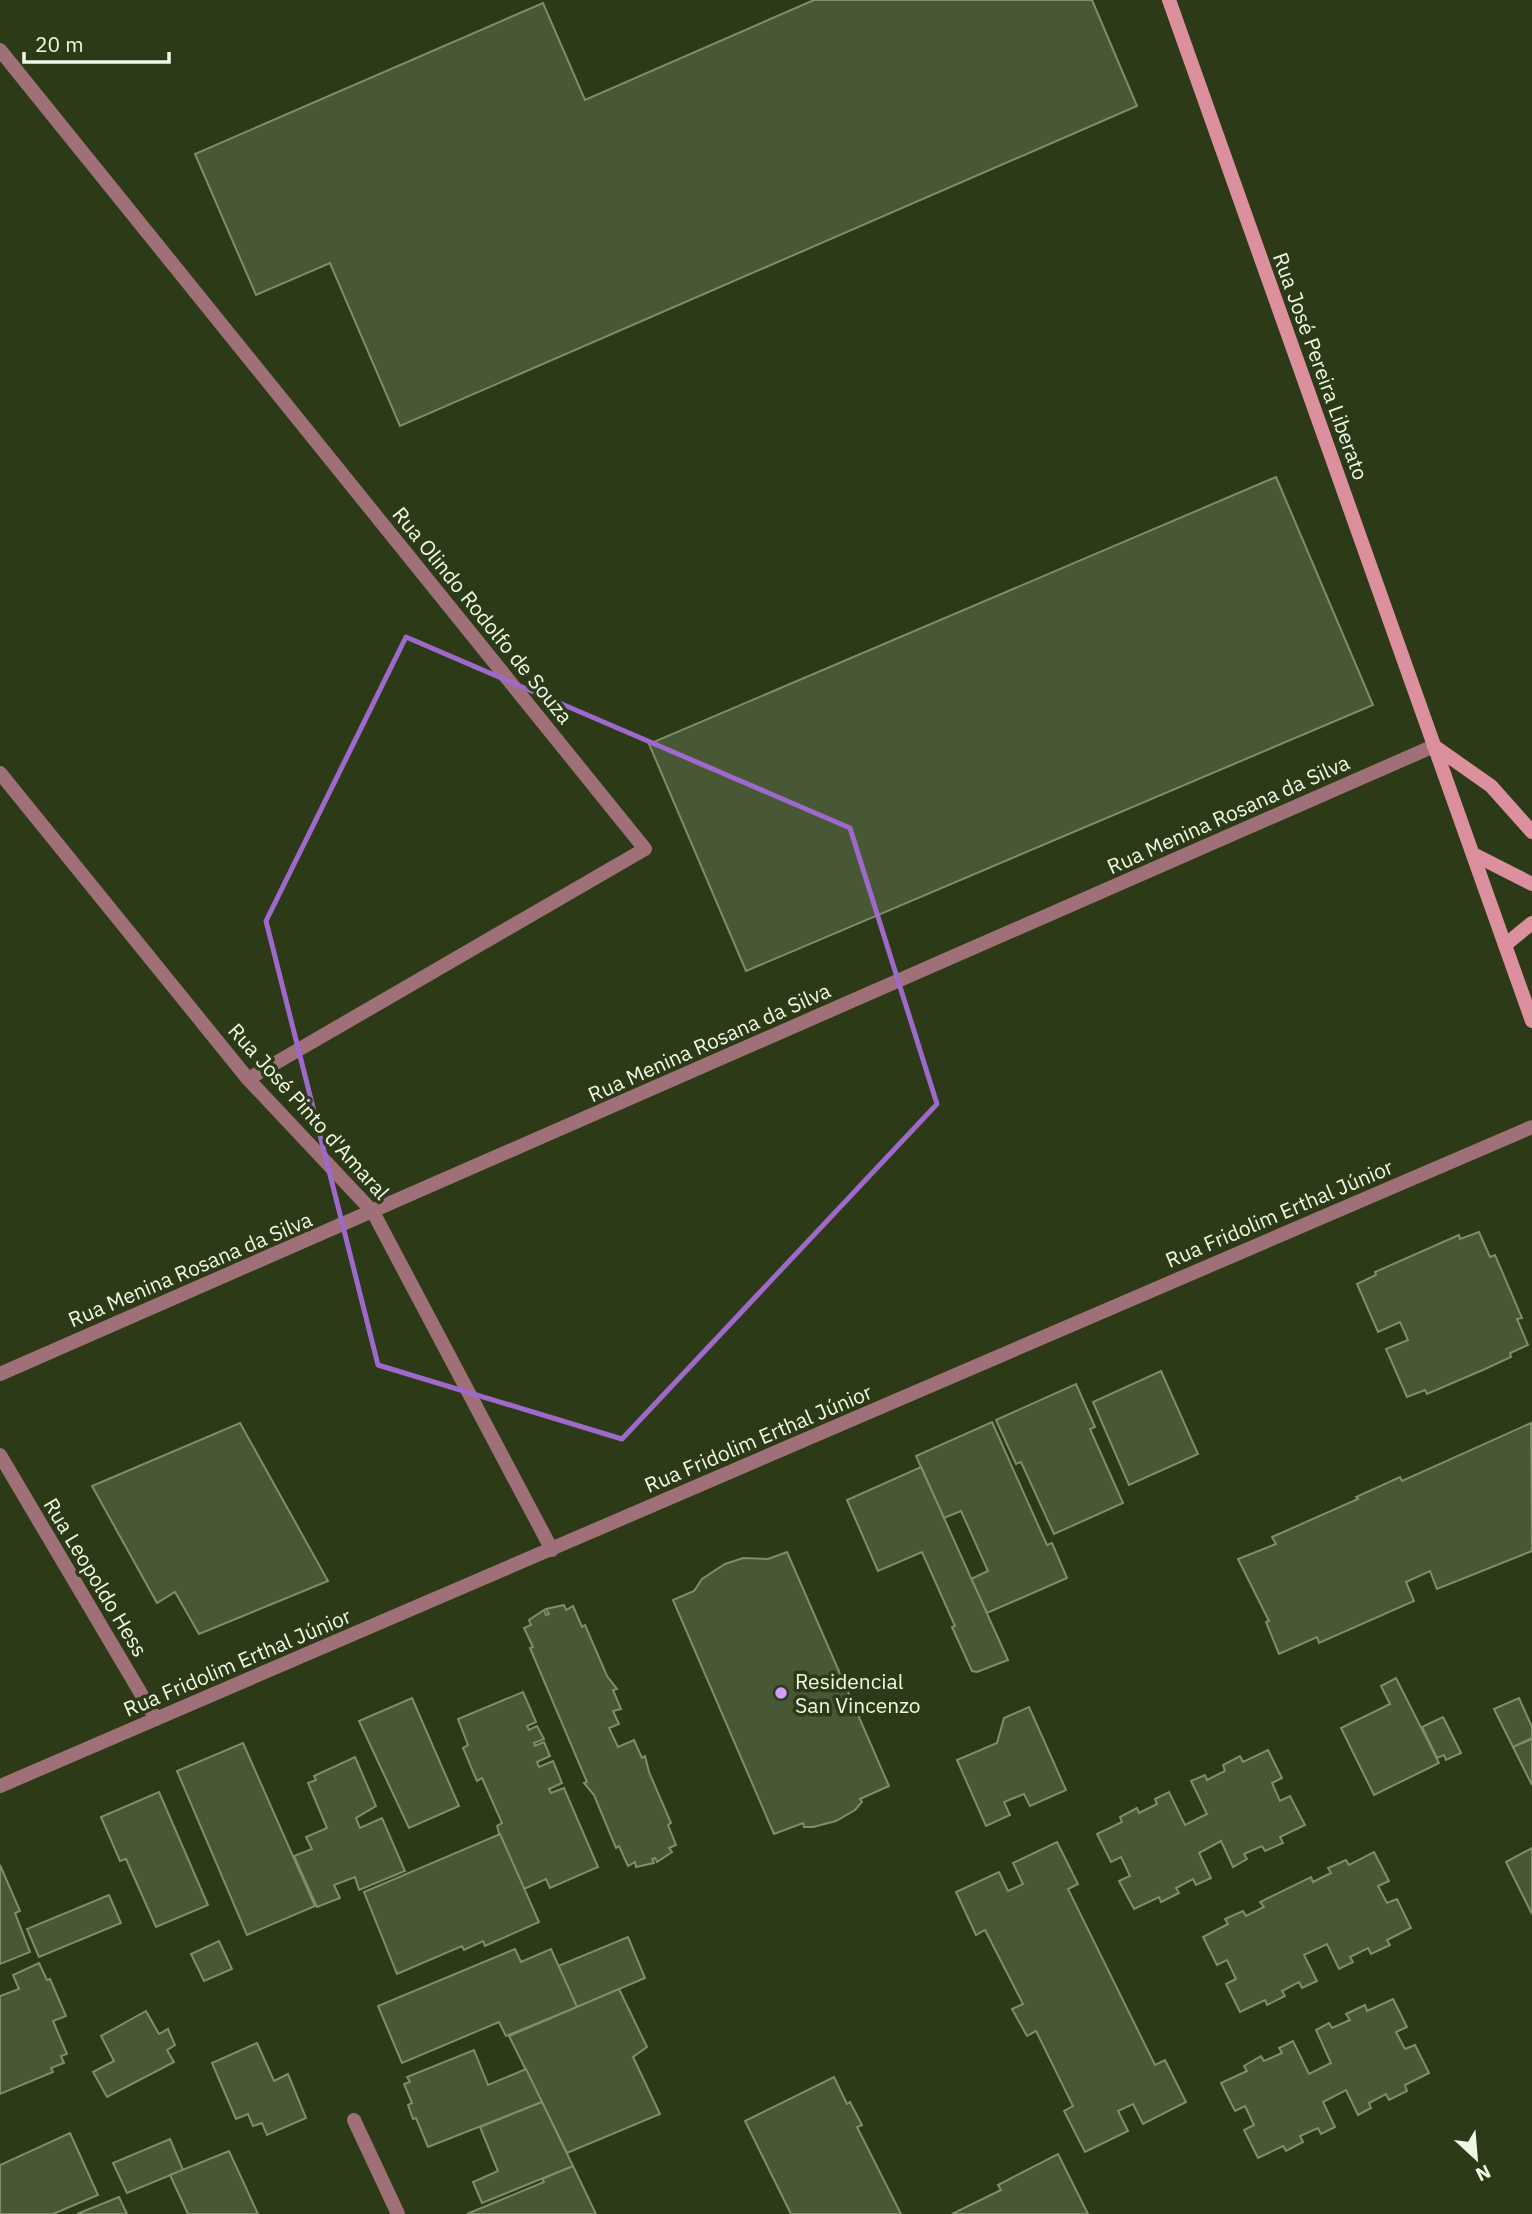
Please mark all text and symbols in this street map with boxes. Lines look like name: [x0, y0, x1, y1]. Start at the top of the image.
scale bar: [24, 21, 170, 65]
text: 20 m: [35, 30, 84, 58]
street label: Rua José Pereira Liberato: [1267, 248, 1375, 484]
street label: Rua Olindo Rodolfo de Souza: [387, 501, 579, 729]
street label: Rua Menina Rosana da Silva: [1102, 748, 1354, 880]
street label: Rua Menina Rosana da Silva: [583, 976, 835, 1108]
street label: Rua José Pinto d'Amaral: [222, 1017, 396, 1205]
street label: Rua Fridolim Erthal Júnior: [1161, 1152, 1397, 1274]
street label: Rua Menina Rosana da Silva: [64, 1205, 316, 1333]
street label: Rua Fridolim Erthal Júnior: [640, 1377, 876, 1499]
street label: Rua Leopoldo Hess: [38, 1492, 154, 1662]
street label: Rua Fridolim Erthal Júnior: [119, 1601, 355, 1723]
place label: Residencial San Vincenzo: [795, 1667, 920, 1719]
marker: Residencial San Vincenzo: [773, 1685, 789, 1701]
north arrow: [1441, 2123, 1511, 2193]
text: N: [1472, 2159, 1495, 2187]

